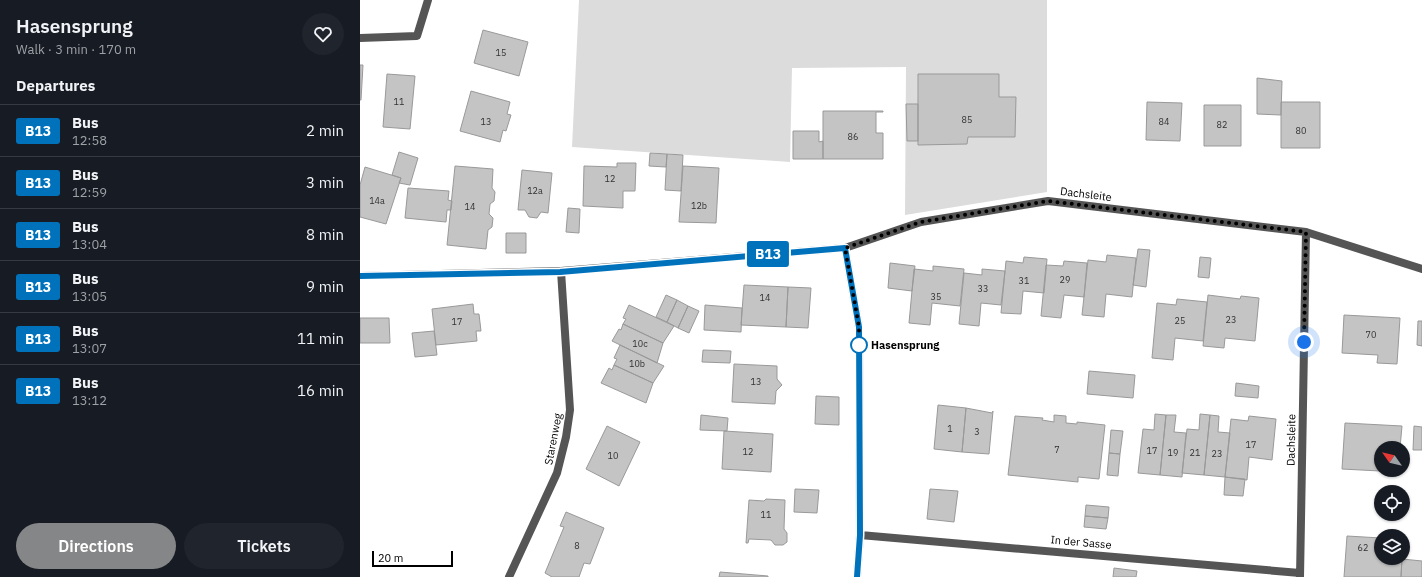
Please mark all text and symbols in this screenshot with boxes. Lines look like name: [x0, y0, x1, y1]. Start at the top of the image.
button: heart: [302, 13, 344, 55]
text: Hasensprung: [16, 14, 133, 38]
text: Walk · 3 min · 170 m: [16, 41, 136, 58]
house number: 15: [496, 47, 506, 58]
text: Departures: [16, 76, 95, 95]
house number: 11: [394, 96, 404, 107]
text: Bus: [72, 113, 99, 132]
house number: 85: [962, 114, 972, 125]
house number: 13: [481, 116, 491, 127]
house number: 84: [1159, 116, 1169, 127]
house number: 82: [1217, 119, 1227, 130]
text: 2 min: [306, 121, 344, 140]
text: B13: [25, 122, 51, 140]
house number: 80: [1296, 125, 1306, 136]
house number: 86: [848, 131, 858, 142]
text: 12:58: [72, 132, 107, 149]
text: Bus: [72, 165, 99, 184]
text: 3 min: [306, 173, 344, 192]
house number: 12: [605, 173, 615, 184]
text: B13: [25, 174, 51, 192]
text: 12:59: [72, 184, 107, 201]
street label: Dachsleite: [1059, 184, 1113, 204]
house number: 12a: [527, 185, 543, 196]
house number: 14a: [369, 195, 385, 206]
house number: 12b: [691, 200, 707, 211]
house number: 14: [465, 201, 475, 212]
text: Bus: [72, 217, 99, 236]
text: 8 min: [306, 225, 344, 244]
text: B13: [25, 226, 51, 244]
text: 13:04: [72, 236, 107, 253]
line badge: B13: [745, 241, 791, 267]
text: B13: [755, 245, 781, 263]
text: Bus: [72, 269, 99, 288]
house number: 29: [1060, 274, 1070, 285]
house number: 31: [1019, 275, 1029, 286]
text: 9 min: [306, 277, 344, 296]
text: B13: [25, 278, 51, 296]
house number: 33: [978, 283, 988, 294]
text: 13:05: [72, 288, 107, 305]
house number: 35: [931, 291, 941, 302]
house number: 14: [760, 292, 770, 303]
house number: 23: [1226, 314, 1236, 325]
house number: 25: [1175, 315, 1185, 326]
house number: 17: [452, 316, 462, 327]
text: Bus: [72, 321, 99, 340]
text: 11 min: [297, 329, 344, 348]
house number: 70: [1366, 329, 1376, 340]
text: B13: [25, 330, 51, 348]
your location: [1294, 332, 1314, 352]
marker: Hasensprung: [850, 336, 868, 354]
house number: 10c: [632, 338, 648, 349]
place label: Hasensprung: [871, 338, 940, 352]
text: 13:07: [72, 340, 107, 357]
house number: 10b: [629, 358, 645, 369]
text: Bus: [72, 373, 99, 392]
house number: 13: [751, 376, 761, 387]
text: 16 min: [297, 381, 344, 400]
text: B13: [25, 382, 51, 400]
text: 13:12: [72, 392, 107, 409]
street label: Starenweg: [541, 412, 565, 466]
street label: Dachsleite: [1284, 414, 1298, 466]
house number: 1: [947, 423, 953, 434]
house number: 3: [974, 426, 980, 437]
house number: 17: [1246, 439, 1256, 450]
north arrow: [1374, 441, 1410, 477]
map controls: [1374, 441, 1410, 565]
house number: 7: [1054, 444, 1060, 455]
house number: 17: [1147, 445, 1157, 456]
house number: 12: [743, 446, 753, 457]
house number: 19: [1168, 447, 1178, 458]
house number: 21: [1190, 447, 1200, 458]
house number: 23: [1212, 448, 1222, 459]
house number: 10: [608, 450, 618, 461]
button: locate: [1374, 485, 1410, 521]
house number: 11: [761, 509, 771, 520]
button: Directions: [16, 523, 176, 569]
button: Tickets: [184, 523, 344, 569]
button: layers: [1374, 529, 1410, 565]
street label: In der Sasse: [1050, 532, 1112, 552]
house number: 8: [574, 540, 580, 551]
house number: 62: [1358, 542, 1368, 553]
scale bar: [372, 549, 453, 568]
text: 20 m: [378, 551, 403, 565]

